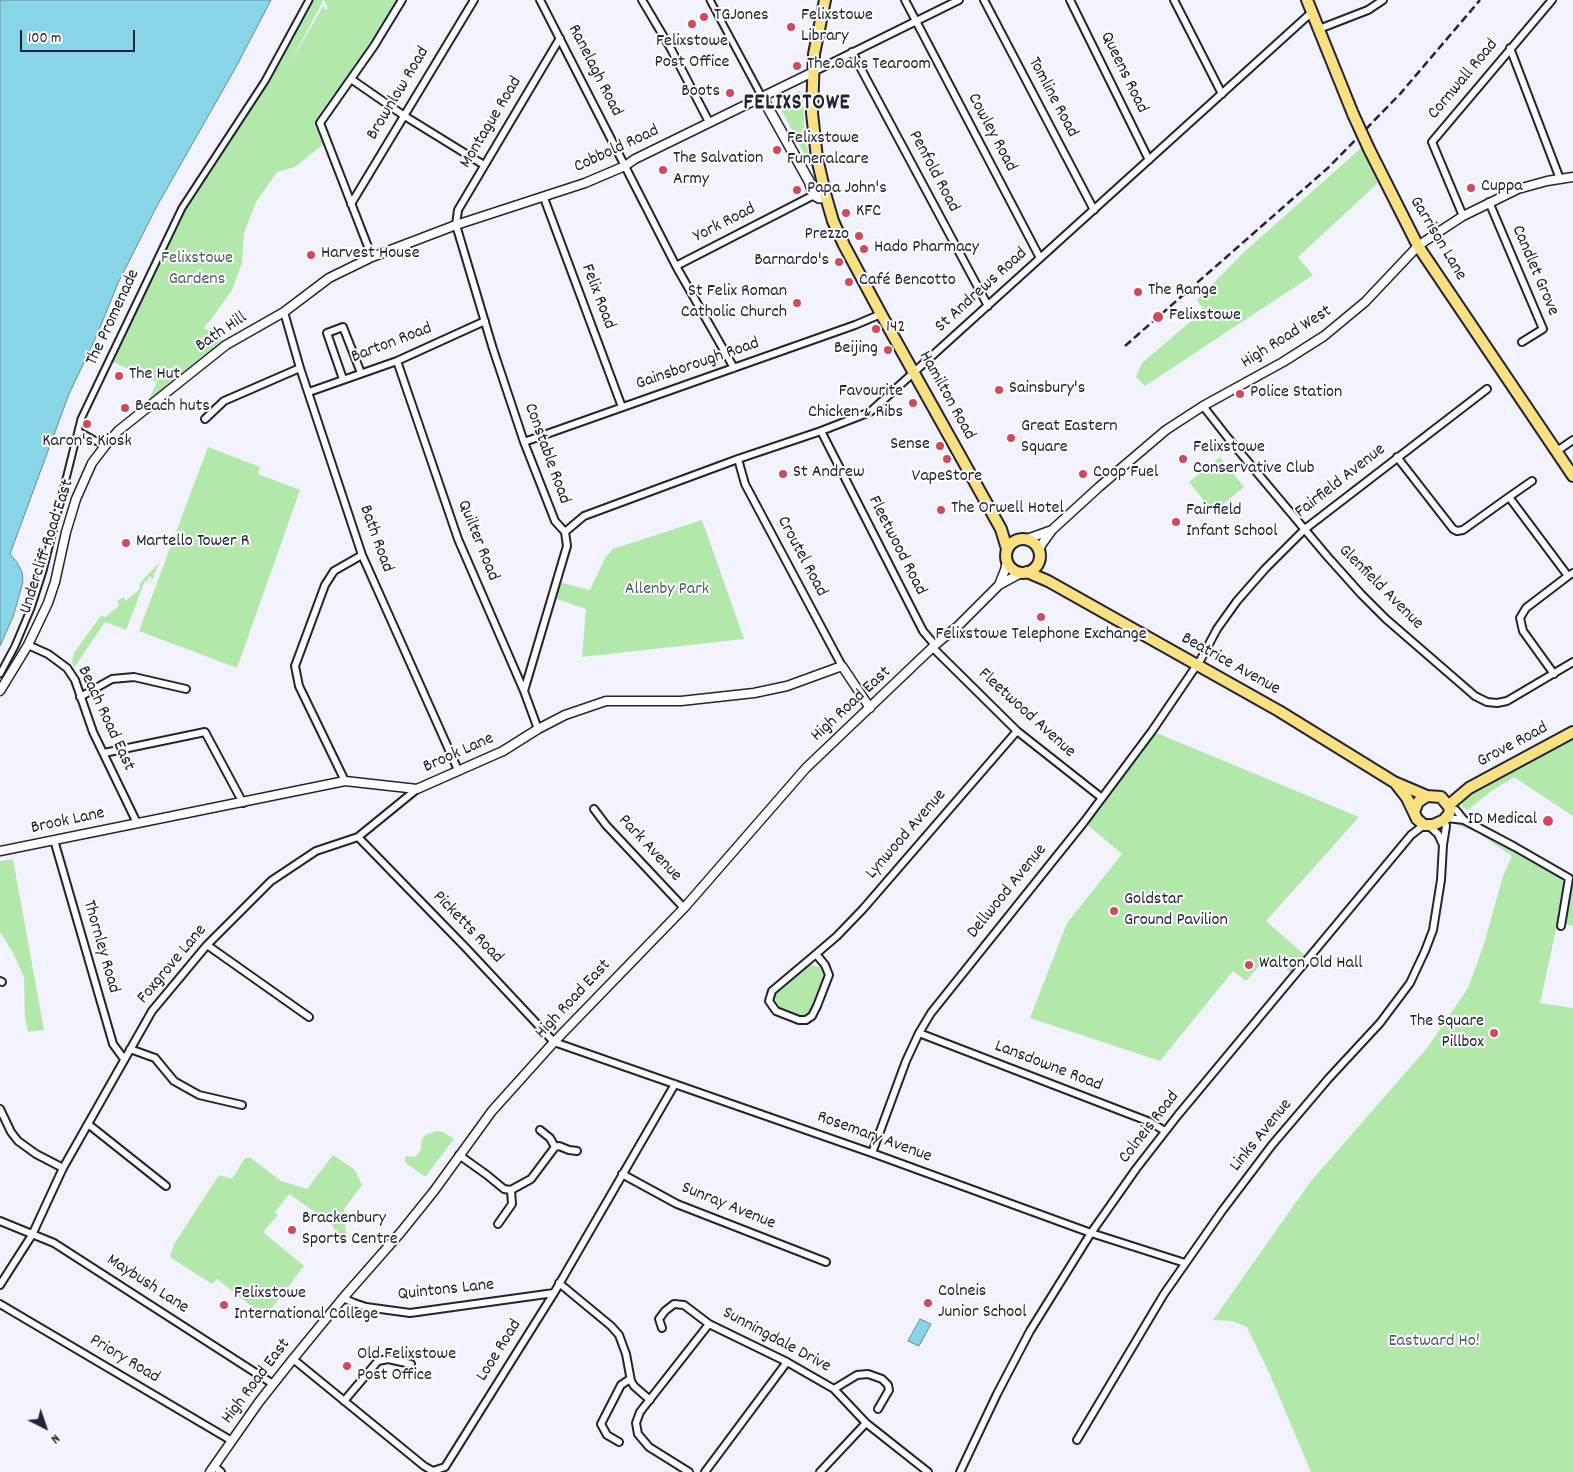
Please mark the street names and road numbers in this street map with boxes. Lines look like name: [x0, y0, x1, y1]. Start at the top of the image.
street label: Ranelagh Road: [562, 22, 626, 120]
street label: Queens Road: [1094, 29, 1152, 117]
street label: Cornwall Road: [1424, 35, 1504, 125]
street label: Brownlow Road: [363, 44, 435, 144]
street label: Tomline Road: [1022, 54, 1082, 142]
street label: Montague Road: [456, 73, 528, 173]
street label: Cowley Road: [961, 90, 1021, 176]
street label: Cobbold Road: [571, 121, 663, 179]
street label: Penfold Road: [903, 128, 963, 216]
street label: Garrison Lane: [1403, 193, 1471, 285]
street label: York Road: [690, 199, 760, 249]
street label: Candlet Grove: [1505, 222, 1563, 320]
street label: St Andrews Road: [931, 244, 1033, 338]
street label: Felix Road: [575, 261, 619, 333]
street label: The Promenade: [82, 266, 146, 370]
street label: High Road West: [1238, 302, 1336, 374]
street label: Bath Hill: [192, 308, 252, 358]
street label: Barton Road: [349, 319, 435, 369]
street label: Gainsborough Road: [634, 334, 762, 396]
street label: Hamilton Road: [913, 348, 979, 444]
street label: Constable Road: [518, 401, 574, 507]
street label: Fairfield Avenue: [1291, 440, 1391, 524]
street label: Undercliff Road East: [16, 477, 80, 617]
street label: Fleetwood Road: [862, 493, 930, 599]
street label: Quilter Road: [451, 498, 503, 584]
street label: Bath Road: [353, 503, 397, 575]
street label: Croutel Road: [771, 513, 831, 601]
street label: Glenfield Avenue: [1333, 541, 1427, 635]
street label: Beatrice Avenue: [1177, 629, 1283, 701]
street label: Beach Road East: [71, 663, 139, 775]
street label: High Road East: [808, 663, 896, 747]
street label: Fleetwood Avenue: [973, 664, 1079, 764]
street label: Grove Road: [1474, 718, 1552, 774]
street label: Brook Lane: [420, 729, 498, 779]
street label: Lynwood Avenue: [862, 786, 952, 884]
street label: Brook Lane: [29, 804, 107, 840]
street label: Park Avenue: [612, 811, 686, 887]
street label: Dellwood Avenue: [963, 840, 1053, 944]
street label: Picketts Road: [427, 887, 507, 969]
street label: Thornley Road: [76, 898, 124, 996]
street label: Foxgrove Lane: [134, 921, 212, 1009]
street label: High Road East: [532, 956, 616, 1044]
street label: Lansdowne Road: [991, 1037, 1105, 1097]
street label: Colneis Road: [1115, 1087, 1185, 1169]
street label: Links Avenue: [1226, 1095, 1298, 1177]
street label: Rosemary Avenue: [814, 1107, 934, 1169]
street label: Sunray Avenue: [678, 1178, 778, 1236]
street label: Maybush Lane: [102, 1250, 192, 1320]
street label: Quintons Lane: [397, 1275, 495, 1307]
street label: Sunningdale Drive: [718, 1303, 834, 1379]
street label: Looe Road: [473, 1316, 527, 1386]
street label: Priory Road: [85, 1331, 163, 1389]
street label: High Road East: [218, 1335, 296, 1429]

